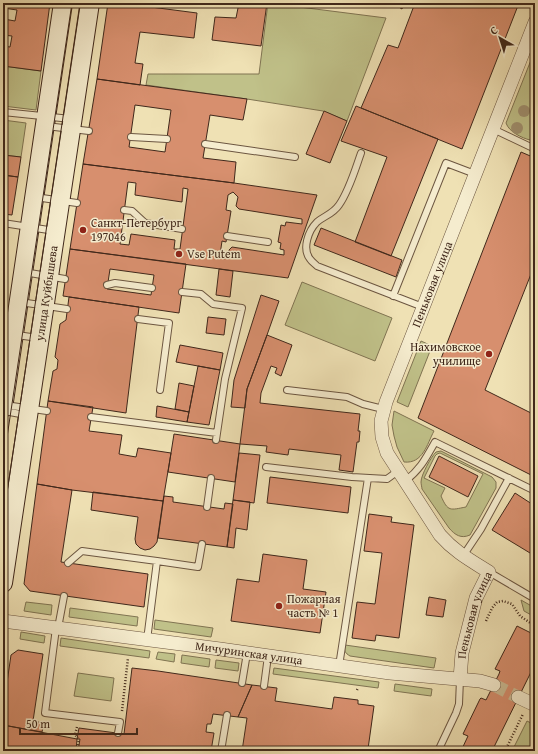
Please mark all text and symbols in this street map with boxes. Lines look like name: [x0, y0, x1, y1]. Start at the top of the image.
north arrow: [480, 18, 520, 58]
text: С: [486, 22, 501, 38]
place label: Санкт-Петербург 197046: [91, 214, 181, 245]
marker: Санкт-Петербург 197046: [78, 225, 88, 235]
street label: Пеньковая улица: [407, 238, 456, 330]
street label: улица Куйбышева: [30, 244, 62, 343]
place label: Vse Putem: [187, 245, 241, 262]
marker: Vse Putem: [174, 249, 184, 259]
place label: Нахимовское училище: [410, 338, 481, 369]
marker: Нахимовское училище: [484, 349, 494, 359]
street label: Пеньковая улица: [453, 568, 496, 659]
place label: Пожарная часть № 1: [287, 590, 341, 621]
marker: Пожарная часть № 1: [274, 601, 284, 611]
street label: Мичуринская улица: [194, 637, 304, 669]
scale bar: [20, 710, 137, 736]
text: 50 m: [26, 715, 50, 732]

